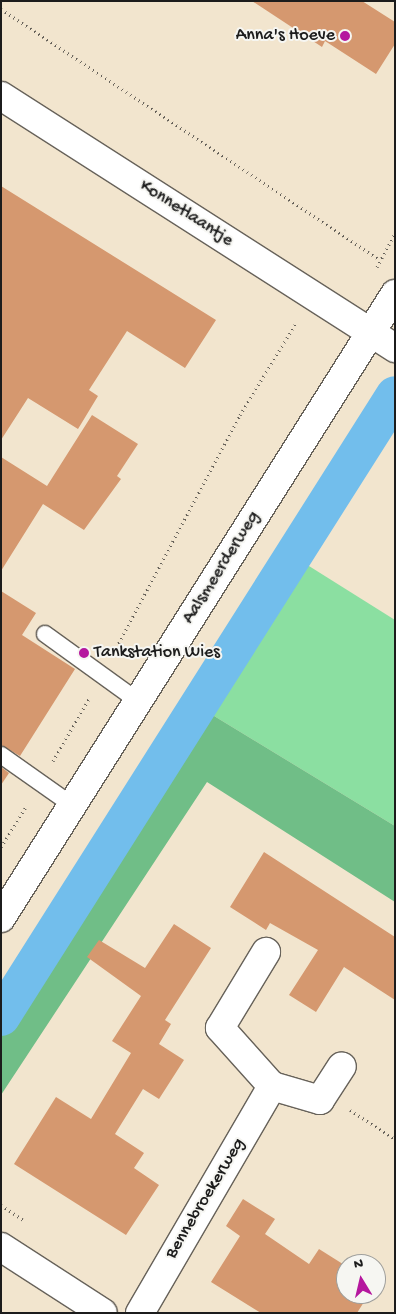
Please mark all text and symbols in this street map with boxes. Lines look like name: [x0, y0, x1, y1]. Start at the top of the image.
place label: Anna's Hoeve: [236, 25, 335, 47]
marker: Anna's Hoeve: [339, 30, 351, 42]
street label: Konnetlaantje: [135, 176, 237, 252]
street label: Aalsmeerderweg: [179, 508, 265, 628]
place label: Tankstation Wies: [94, 642, 220, 664]
marker: Tankstation Wies: [78, 647, 90, 659]
street label: Bennebroekerweg: [162, 1135, 250, 1263]
north arrow: [336, 1254, 386, 1304]
text: N: [353, 1256, 365, 1274]

